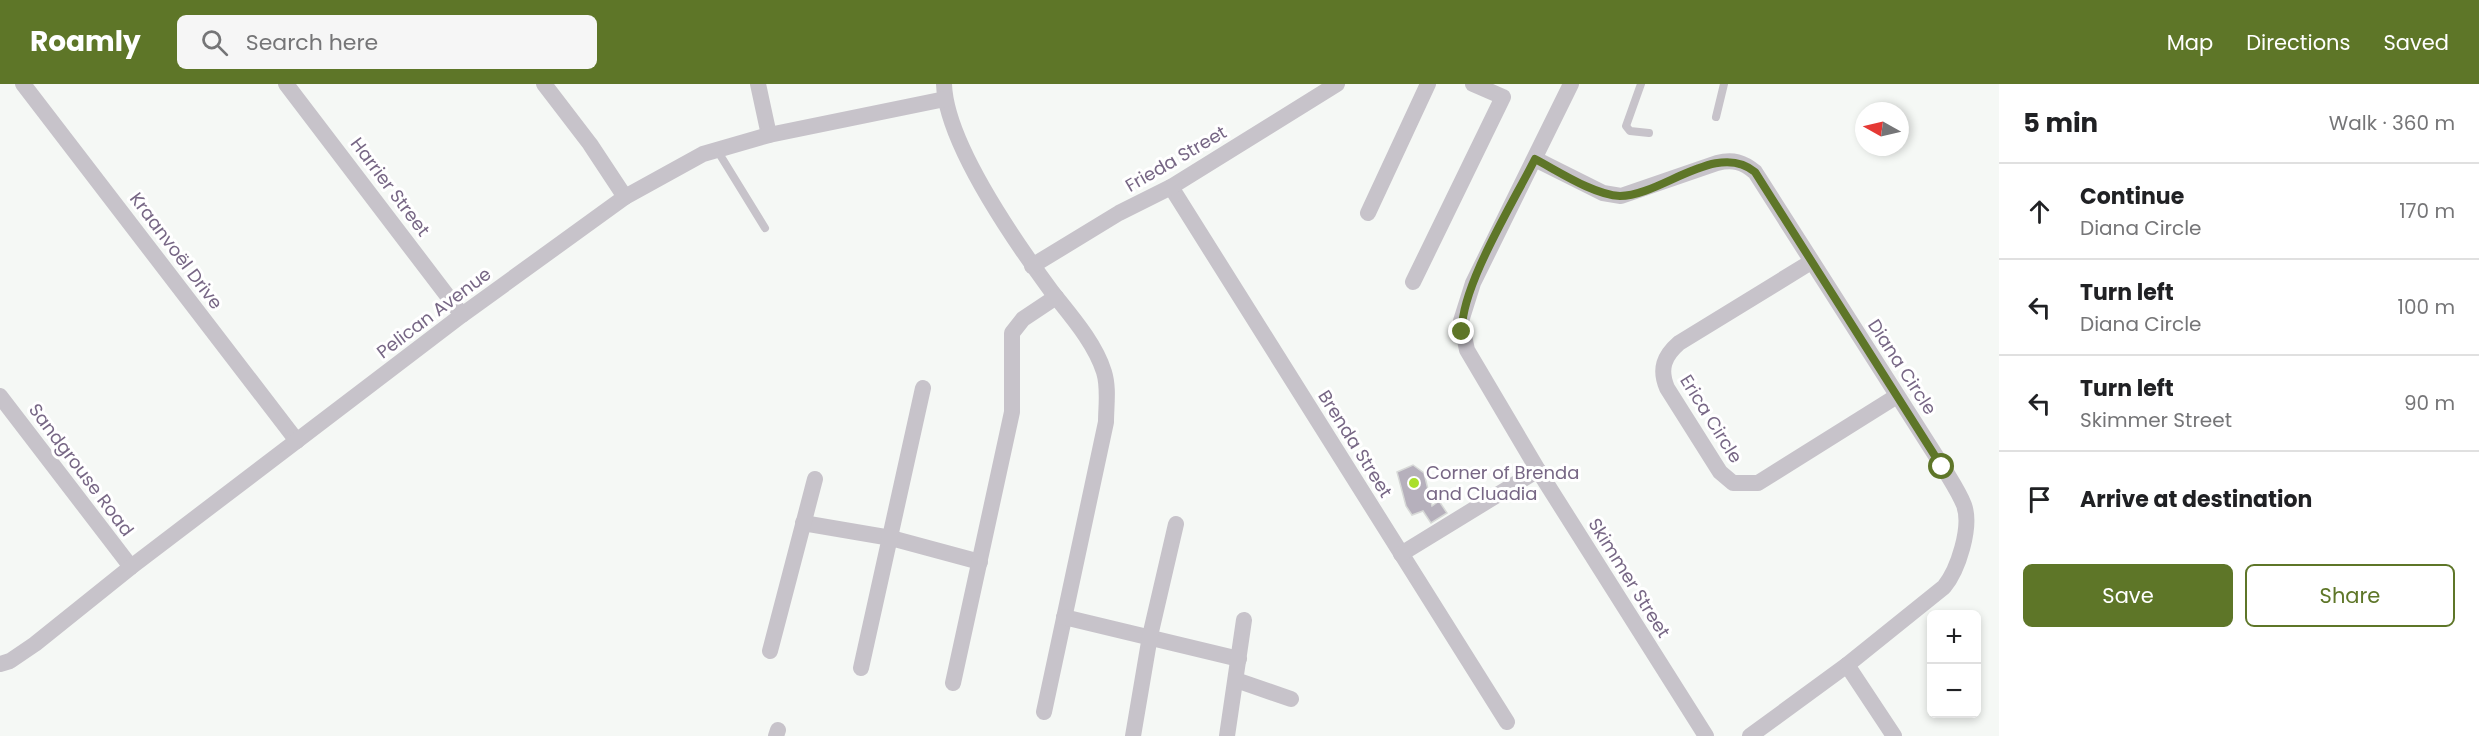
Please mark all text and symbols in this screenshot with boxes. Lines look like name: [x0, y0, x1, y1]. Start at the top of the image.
search box: [177, 15, 597, 69]
text: Roamly: [30, 22, 141, 61]
icon: search: [198, 26, 231, 59]
text: Search here: [246, 27, 378, 58]
text: Map: [2167, 28, 2213, 57]
text: Directions: [2246, 28, 2350, 57]
text: Saved: [2383, 28, 2449, 57]
north arrow: [1855, 102, 1909, 156]
text: 5 min: [2023, 105, 2098, 141]
text: Walk · 360 m: [2329, 109, 2455, 137]
street label: Frieda Street: [1120, 119, 1231, 198]
street label: Harrier Street: [345, 132, 436, 241]
text: Continue: [2080, 181, 2184, 212]
street label: Kraanvoël Drive: [124, 187, 229, 314]
icon: ahead: [2023, 195, 2056, 228]
text: 170 m: [2399, 197, 2455, 225]
text: Diana Circle: [2080, 214, 2202, 242]
street label: Pelican Avenue: [371, 261, 496, 364]
text: Turn left: [2080, 277, 2174, 308]
icon: left: [2023, 291, 2056, 324]
text: 100 m: [2398, 293, 2455, 321]
text: Diana Circle: [2080, 310, 2202, 338]
street label: Diana Circle: [1862, 314, 1943, 419]
route end: [1448, 318, 1474, 344]
street label: Erica Circle: [1674, 370, 1748, 468]
text: Turn left: [2080, 373, 2174, 404]
street label: Brenda Street: [1312, 385, 1398, 502]
icon: left: [2023, 387, 2056, 420]
text: 90 m: [2404, 389, 2455, 417]
street label: Sandgrouse Road: [23, 398, 140, 541]
text: Skimmer Street: [2080, 406, 2232, 434]
route start: [1928, 453, 1954, 479]
place label: Corner of Brenda and Cluadia: [1426, 460, 1579, 506]
marker: Corner of Brenda and Cluadia: [1407, 476, 1421, 490]
icon: arrive: [2023, 483, 2056, 516]
text: Arrive at destination: [2080, 484, 2312, 515]
street label: Skimmer Street: [1583, 513, 1676, 642]
button: Save: [2023, 564, 2233, 627]
button: Share: [2245, 564, 2455, 627]
map controls: [1927, 610, 1981, 718]
button: +: [1927, 610, 1981, 664]
button: −: [1927, 664, 1981, 718]

